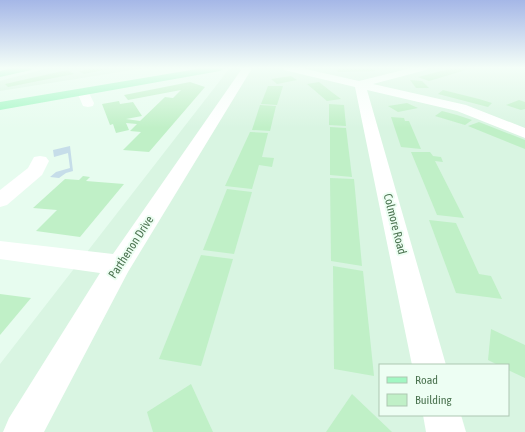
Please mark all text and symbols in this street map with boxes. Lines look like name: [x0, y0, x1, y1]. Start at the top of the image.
street label: Colmore Road: [381, 192, 409, 256]
street label: Parthenon Drive: [106, 213, 156, 281]
legend: [379, 364, 509, 416]
text: Road: [415, 373, 438, 387]
text: Building: [415, 393, 453, 407]

